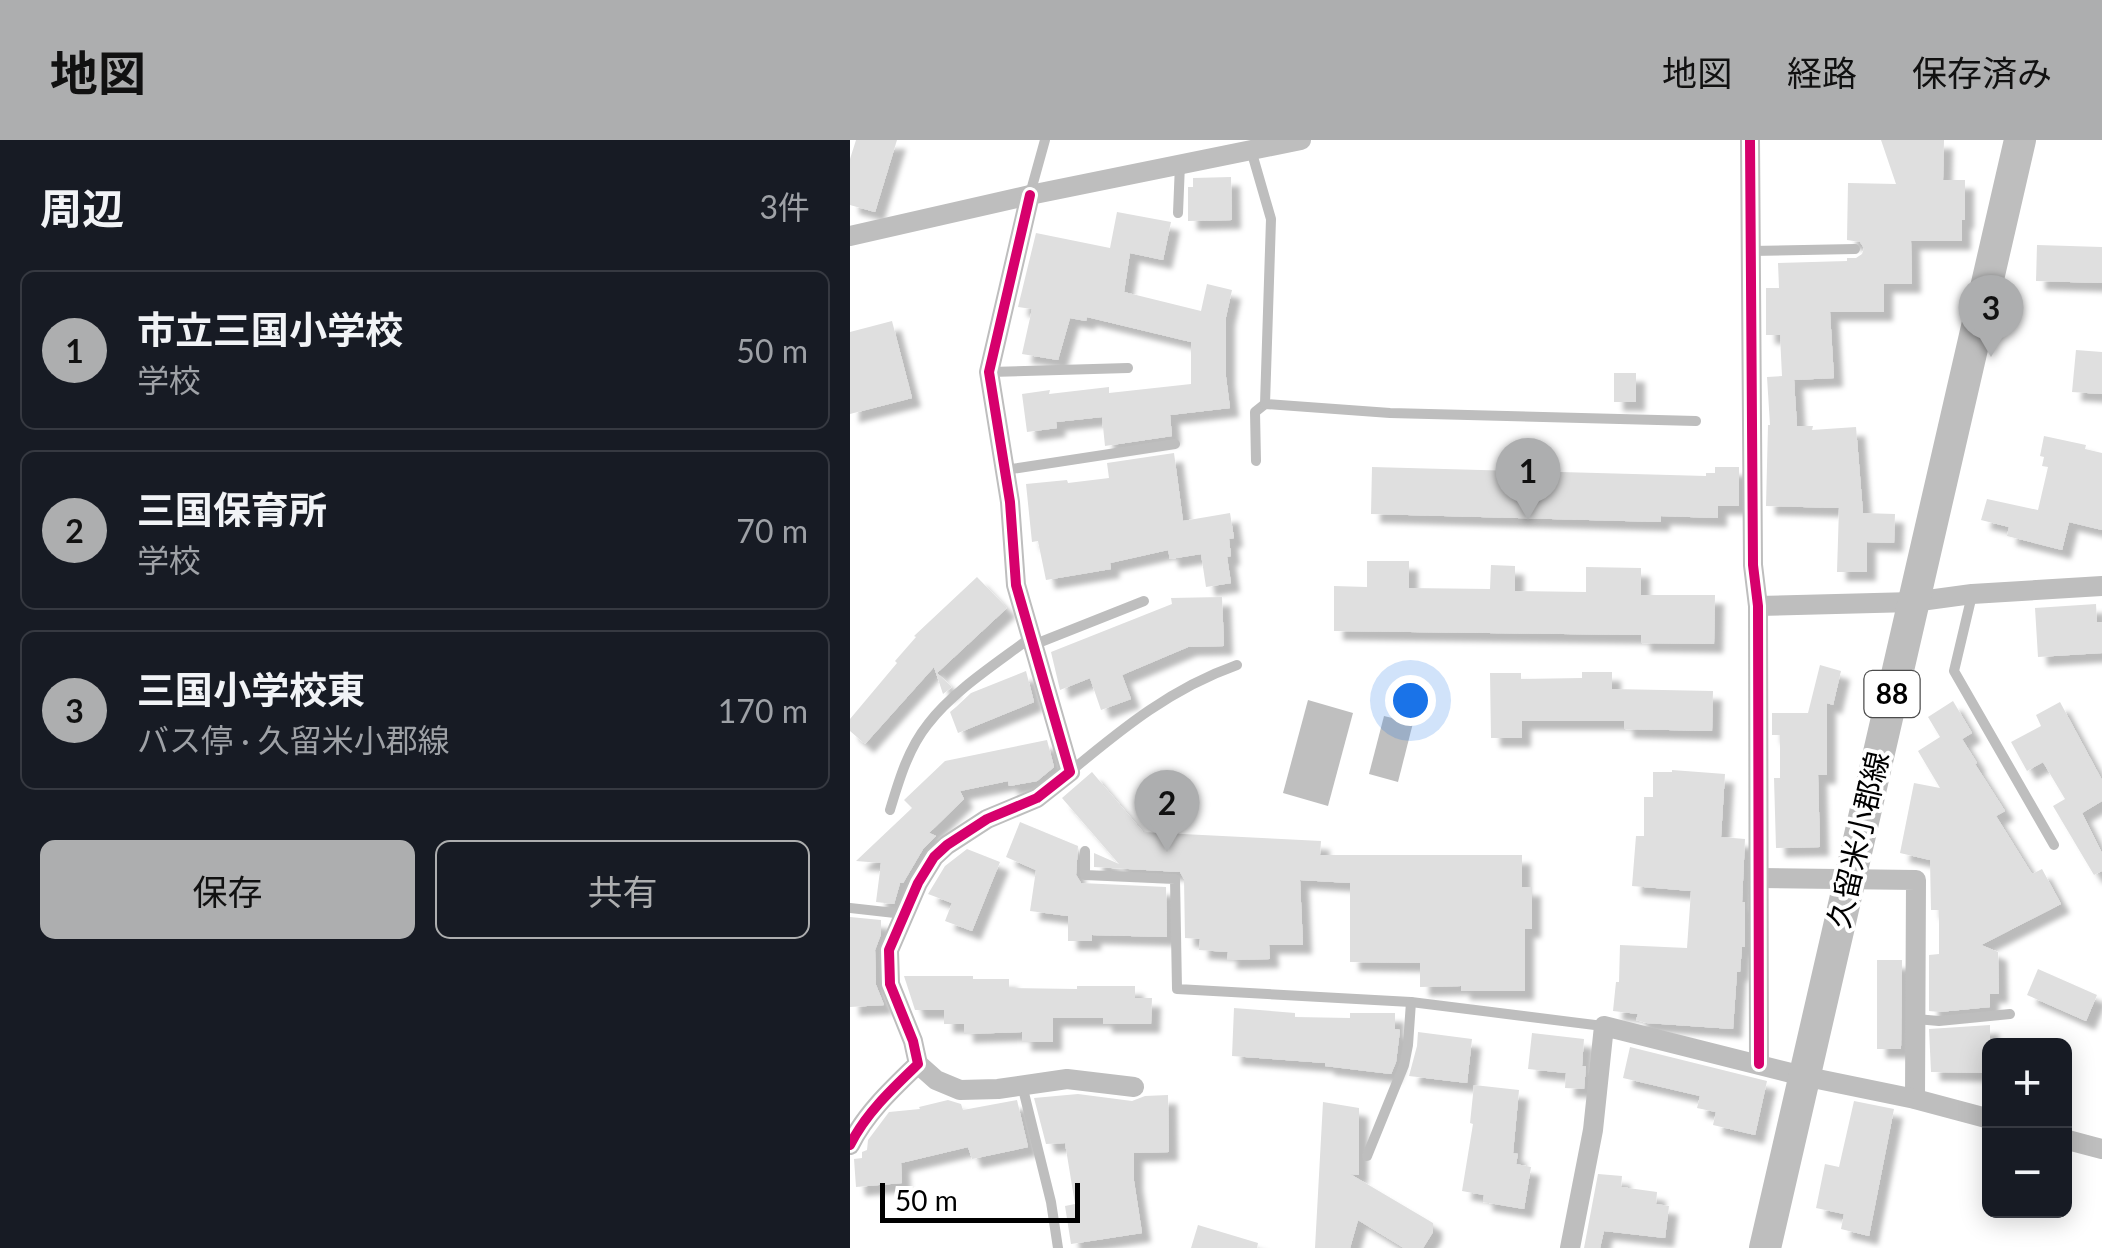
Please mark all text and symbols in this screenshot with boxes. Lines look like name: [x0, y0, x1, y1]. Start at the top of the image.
text: 地図: [50, 44, 146, 101]
text: 地図: [1662, 51, 1732, 93]
text: 経路: [1787, 51, 1857, 93]
text: 保存済み: [1912, 51, 2052, 93]
text: 周辺: [40, 183, 124, 233]
text: 3件: [759, 187, 810, 226]
pin: 3: [1958, 274, 2024, 357]
text: 市立三国小学校: [137, 306, 403, 352]
text: 1: [65, 331, 84, 370]
text: 50 m: [736, 331, 808, 370]
text: 学校: [137, 360, 201, 399]
pin: 1: [1496, 438, 1560, 520]
text: 三国保育所: [137, 486, 327, 532]
text: 2: [65, 511, 84, 550]
text: 70 m: [736, 511, 808, 550]
text: 学校: [137, 540, 201, 579]
text: 三国小学校東: [137, 666, 365, 712]
road number: 88: [1864, 671, 1920, 717]
your location: [1385, 675, 1436, 726]
text: 3: [65, 691, 84, 730]
text: 170 m: [718, 691, 808, 730]
text: バス停 · 久留米小郡線: [137, 720, 450, 759]
street label: 久留米小郡線: [1819, 748, 1895, 931]
pin: 2: [1134, 770, 1200, 852]
button: 保存: [40, 840, 415, 939]
button: 共有: [435, 840, 810, 939]
map controls: [1982, 1038, 2072, 1218]
button: +: [1982, 1038, 2072, 1128]
button: −: [1982, 1128, 2072, 1218]
scale bar: [880, 1178, 1080, 1222]
text: 50 m: [895, 1183, 958, 1217]

